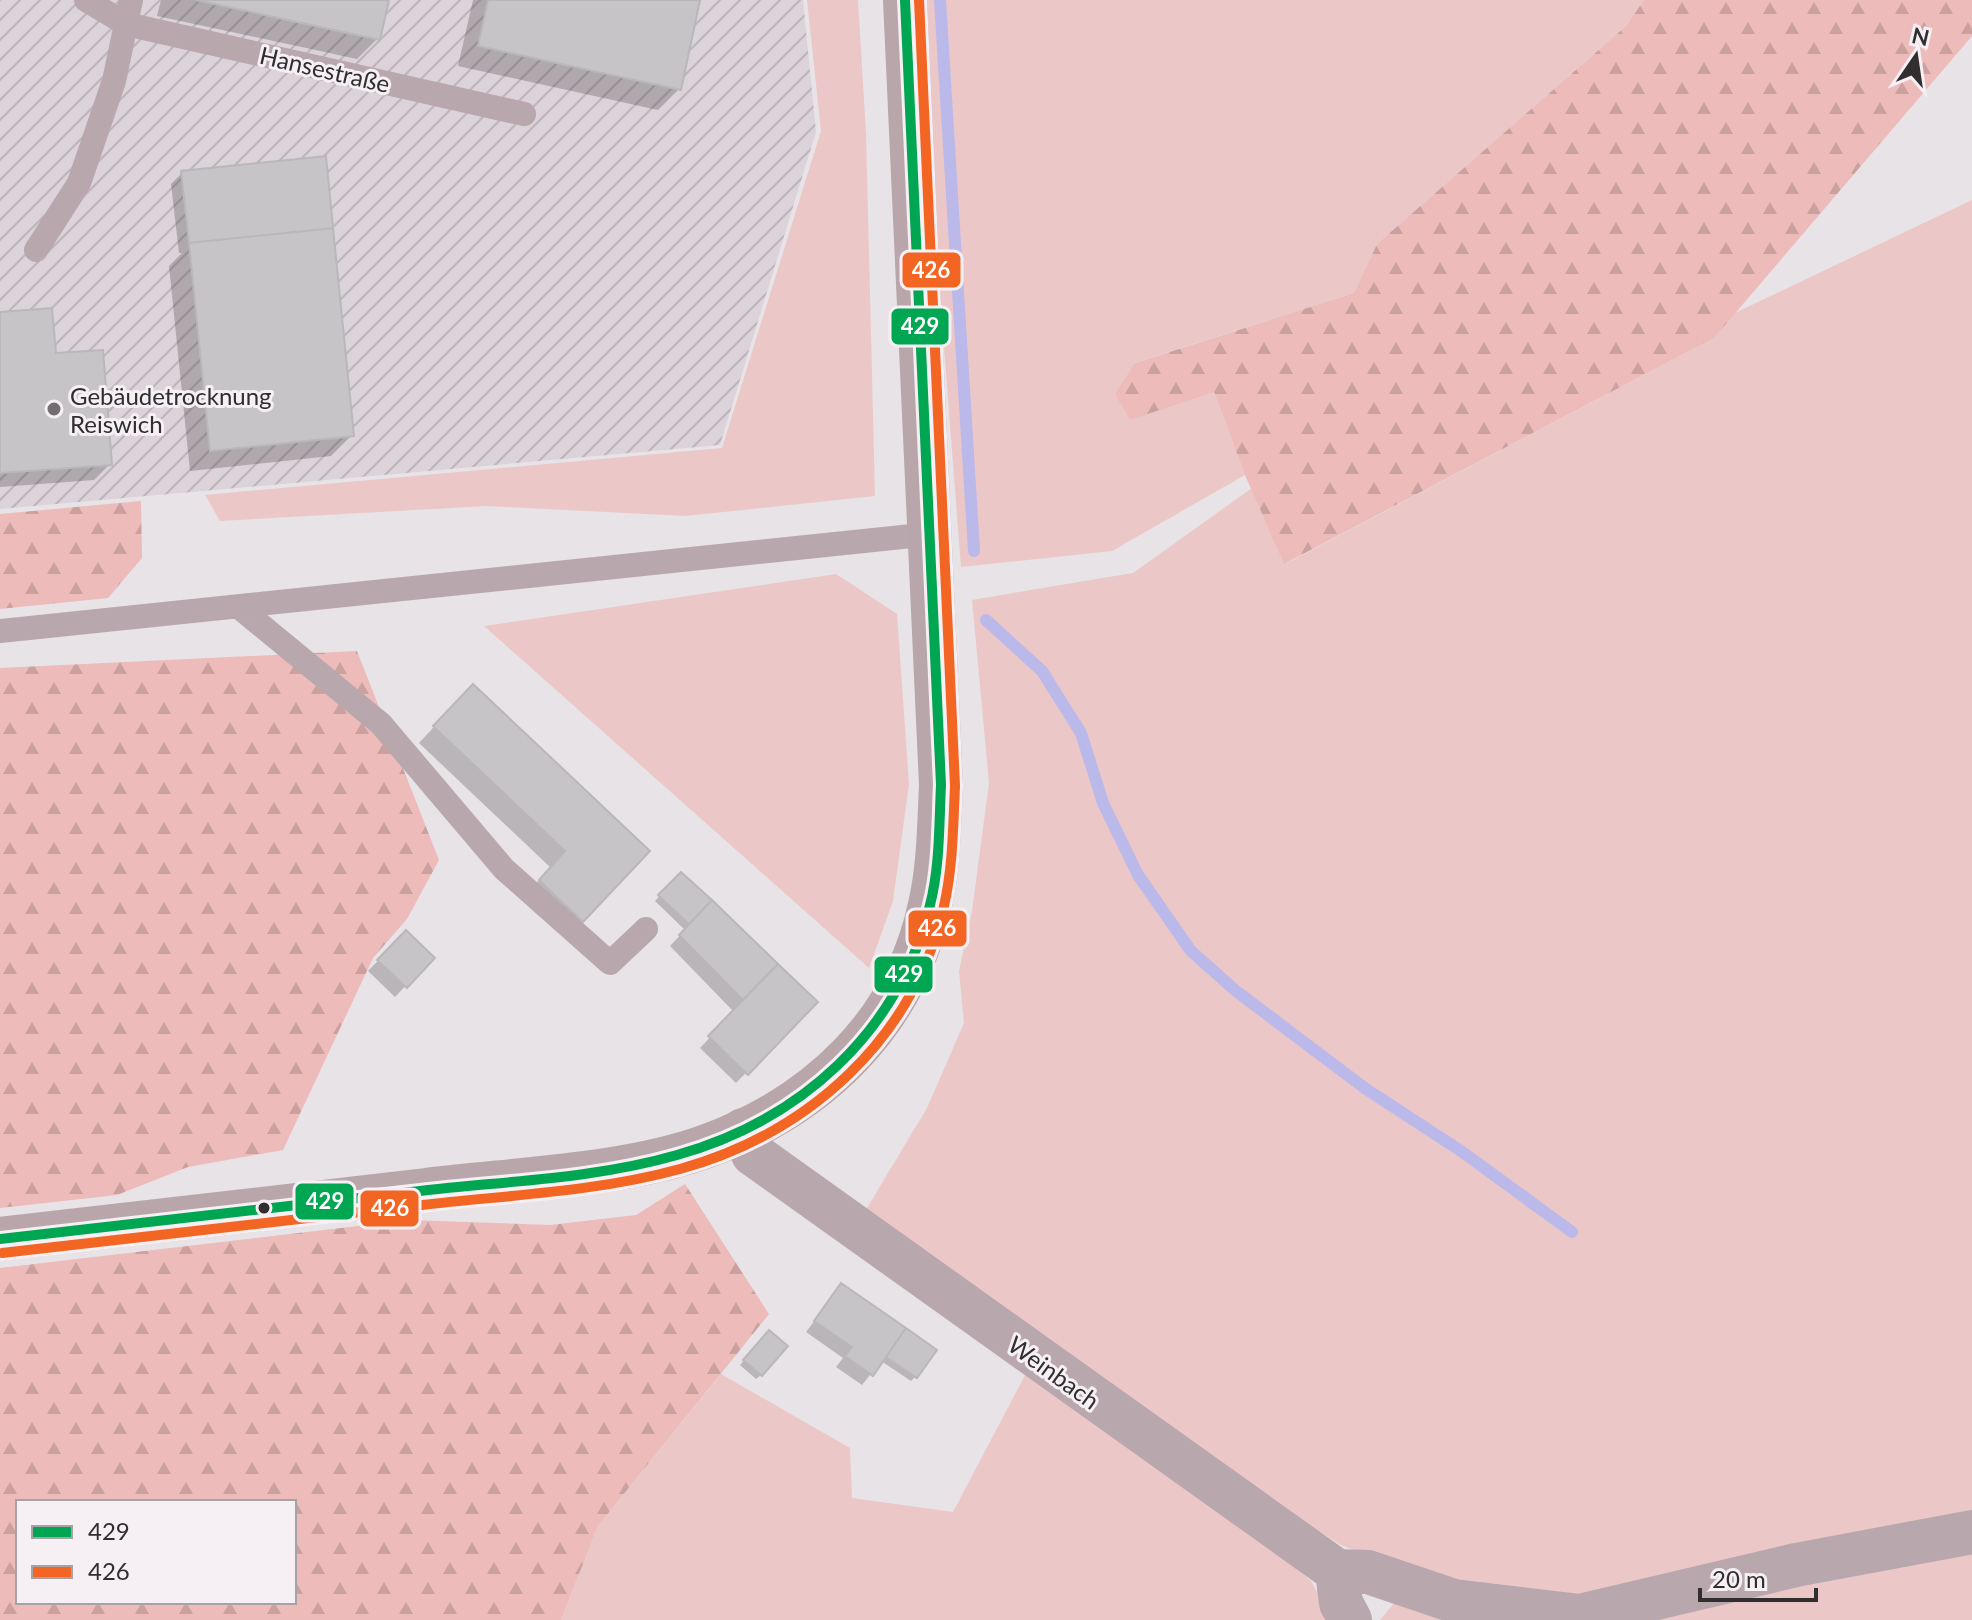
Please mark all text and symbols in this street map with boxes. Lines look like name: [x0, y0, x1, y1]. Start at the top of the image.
north arrow: [1876, 16, 1956, 96]
text: N: [1909, 21, 1932, 51]
street label: Hansestraße: [257, 40, 393, 98]
line badge: 426: [901, 251, 962, 289]
text: 426: [912, 256, 950, 283]
line badge: 429: [890, 307, 950, 346]
text: 429: [901, 312, 939, 339]
place label: Gebäudetrocknung Reiswich: [70, 381, 272, 438]
marker: Gebäudetrocknung Reiswich: [45, 400, 63, 418]
line badge: 426: [907, 909, 968, 948]
text: 426: [918, 914, 956, 941]
line badge: 429: [873, 955, 934, 994]
text: 429: [885, 960, 923, 987]
line badge: 429: [294, 1182, 355, 1221]
text: 429: [306, 1187, 344, 1214]
line badge: 426: [359, 1189, 420, 1228]
text: 426: [371, 1194, 409, 1221]
unlabelled marker: [256, 1200, 272, 1216]
street label: Weinbach: [1003, 1329, 1105, 1415]
legend: [16, 1500, 296, 1604]
text: 429: [88, 1516, 130, 1545]
scale bar: [1700, 1552, 1816, 1602]
text: 426: [88, 1556, 130, 1585]
text: 20 m: [1712, 1564, 1766, 1593]

